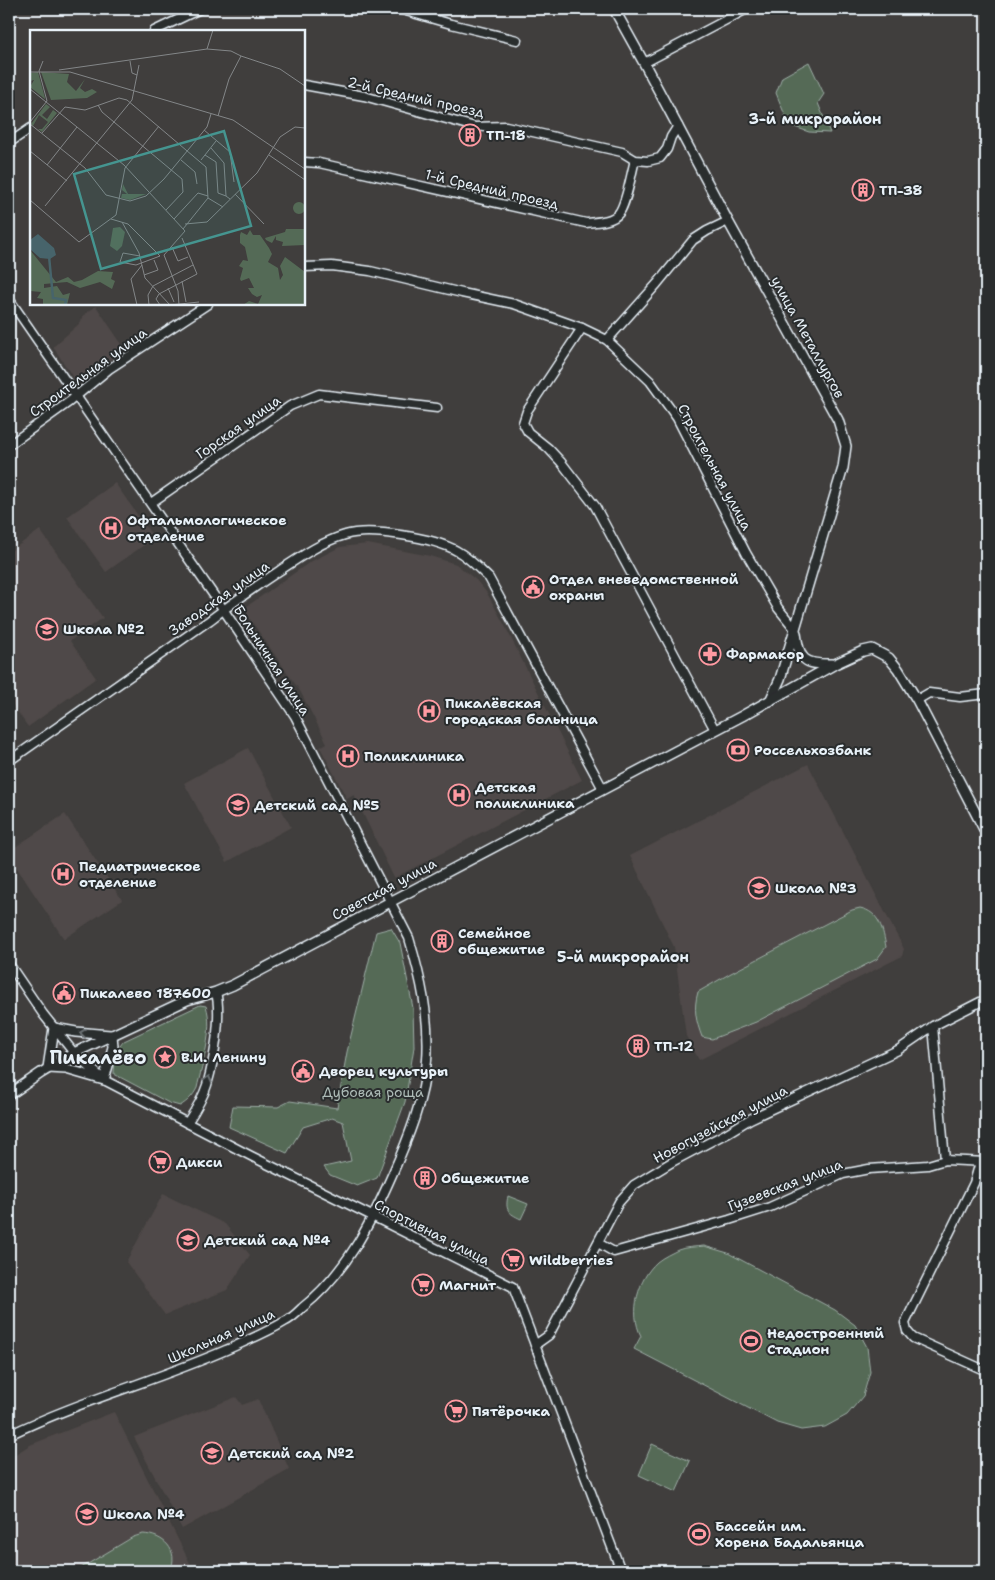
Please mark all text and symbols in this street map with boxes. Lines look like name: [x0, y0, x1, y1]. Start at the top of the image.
inset map: [30, 30, 305, 305]
street label: 2-й Средний проезд: [346, 72, 486, 122]
district label: 3-й микрорайон: [748, 109, 882, 129]
building icon: ТП-18: [458, 123, 482, 147]
place label: ТП-18: [486, 126, 526, 144]
street label: 1-й Средний проезд: [423, 165, 561, 213]
building icon: ТП-38: [851, 178, 875, 202]
place label: ТП-38: [879, 181, 923, 199]
street label: улица Металлургов: [767, 273, 849, 401]
street label: Строительная улица: [26, 323, 150, 421]
street label: Горская улица: [192, 391, 284, 463]
street label: Строительная улица: [674, 401, 756, 534]
place label: Офтальмологическое отделение: [127, 511, 287, 545]
hospital icon: Офтальмологическое отделение: [99, 516, 123, 540]
street label: Заводская улица: [165, 556, 273, 639]
place label: Отдел вневедомственной охраны: [549, 570, 739, 604]
public building icon: Отдел вневедомственной охраны: [521, 575, 545, 599]
street label: Больничная улица: [230, 601, 315, 719]
school or university icon: Школа №2: [35, 617, 59, 641]
place label: Школа №2: [63, 620, 145, 638]
pharmacy icon: Фармакор: [698, 642, 722, 666]
place label: Фармакор: [726, 645, 804, 663]
place label: Пикалёвская городская больница: [445, 694, 598, 728]
hospital icon: Пикалёвская городская больница: [417, 699, 441, 723]
bank icon: Россельхозбанк: [726, 738, 750, 762]
place label: Россельхозбанк: [754, 741, 872, 759]
hospital icon: Поликлиника: [336, 744, 360, 768]
place label: Поликлиника: [364, 747, 465, 765]
place label: Детская поликлиника: [475, 778, 575, 812]
hospital icon: Детская поликлиника: [447, 783, 471, 807]
school or university icon: Детский сад №5: [226, 793, 250, 817]
place label: Детский сад №5: [254, 796, 380, 814]
street label: Советская улица: [329, 854, 440, 924]
place label: Педиатрическое отделение: [79, 857, 201, 891]
hospital icon: Педиатрическое отделение: [51, 862, 75, 886]
school or university icon: Школа №3: [747, 876, 771, 900]
place label: Школа №3: [775, 879, 857, 897]
place label: Семейное общежитие: [458, 924, 545, 958]
building icon: Семейное общежитие: [430, 929, 454, 953]
district label: 5-й микрорайон: [557, 947, 689, 967]
public building icon: Пикалево 187600: [52, 981, 76, 1005]
place label: Пикалево 187600: [80, 984, 211, 1002]
one-way arrow: [78, 1028, 86, 1039]
building icon: ТП-12: [626, 1034, 650, 1058]
place label: ТП-12: [654, 1037, 693, 1055]
district label: Пикалёво: [49, 1045, 147, 1070]
place icon: В.И. Ленину: [153, 1045, 177, 1069]
place label: В.И. Ленину: [181, 1048, 266, 1066]
public building icon: Дворец культуры: [291, 1059, 315, 1083]
place label: Дворец культуры: [319, 1062, 448, 1080]
one-way arrow: [202, 1075, 213, 1084]
street label: Новогузейская улица: [650, 1081, 791, 1167]
park label: Дубовая роща: [322, 1083, 424, 1101]
supermarket icon: Дикси: [148, 1150, 172, 1174]
place label: Дикси: [176, 1153, 223, 1171]
street label: Гузеевская улица: [725, 1155, 845, 1215]
building icon: Общежитие: [413, 1166, 437, 1190]
place label: Общежитие: [441, 1169, 530, 1187]
street label: Спортивная улица: [371, 1195, 493, 1269]
school or university icon: Детский сад №4: [176, 1228, 200, 1252]
place label: Детский сад №4: [204, 1231, 331, 1249]
supermarket icon: Wildberries: [501, 1248, 525, 1272]
place label: Wildberries: [529, 1251, 613, 1269]
supermarket icon: Магнит: [411, 1273, 435, 1297]
place label: Магнит: [439, 1276, 497, 1294]
street label: Школьная улица: [165, 1304, 278, 1368]
place label: Недостроенный Стадион: [767, 1324, 884, 1358]
sports icon: Недостроенный Стадион: [739, 1329, 763, 1353]
supermarket icon: Пятёрочка: [444, 1399, 468, 1423]
place label: Пятёрочка: [472, 1402, 551, 1420]
school or university icon: Детский сад №2: [200, 1441, 224, 1465]
place label: Детский сад №2: [228, 1444, 355, 1462]
school or university icon: Школа №4: [75, 1502, 99, 1526]
place label: Школа №4: [103, 1505, 185, 1523]
place label: Бассейн им. Хорена Бадальянца: [715, 1517, 865, 1551]
sports icon: Бассейн им. Хорена Бадальянца: [687, 1522, 711, 1546]

